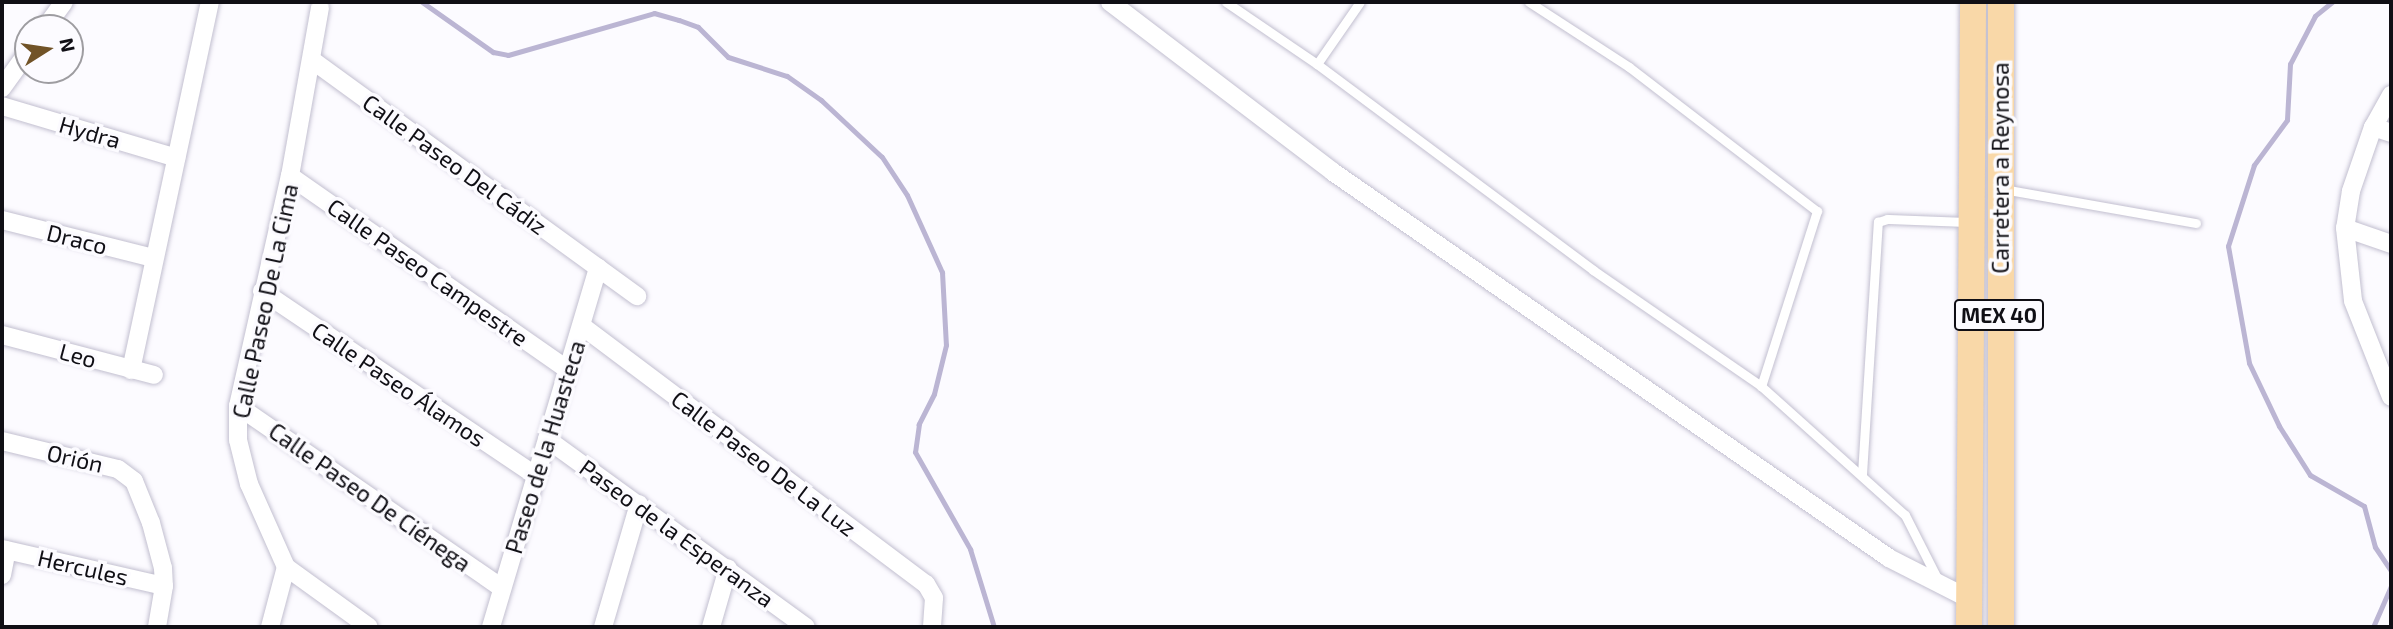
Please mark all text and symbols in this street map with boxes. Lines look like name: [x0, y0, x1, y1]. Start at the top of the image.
north arrow: [14, 14, 84, 84]
text: N: [55, 36, 81, 54]
street label: Carretera a Reynosa: [1986, 62, 2014, 274]
street label: Calle Paseo Del Cádiz: [357, 88, 553, 240]
street label: Hydra: [56, 110, 124, 154]
street label: Calle Paseo De La Cima: [227, 181, 303, 421]
street label: Calle Paseo Campestre: [322, 192, 534, 352]
street label: Draco: [44, 218, 110, 260]
road number: MEX 40: [1954, 298, 2044, 332]
street label: Calle Paseo Álamos: [307, 316, 491, 452]
street label: Leo: [56, 337, 100, 373]
street label: Paseo de la Huasteca: [499, 337, 591, 557]
street label: Calle Paseo De La Luz: [666, 385, 862, 541]
street label: Calle Paseo De Ciénega: [264, 417, 476, 577]
street label: Orión: [44, 438, 106, 478]
street label: Paseo de la Esperanza: [574, 453, 780, 613]
street label: Hercules: [35, 543, 131, 591]

